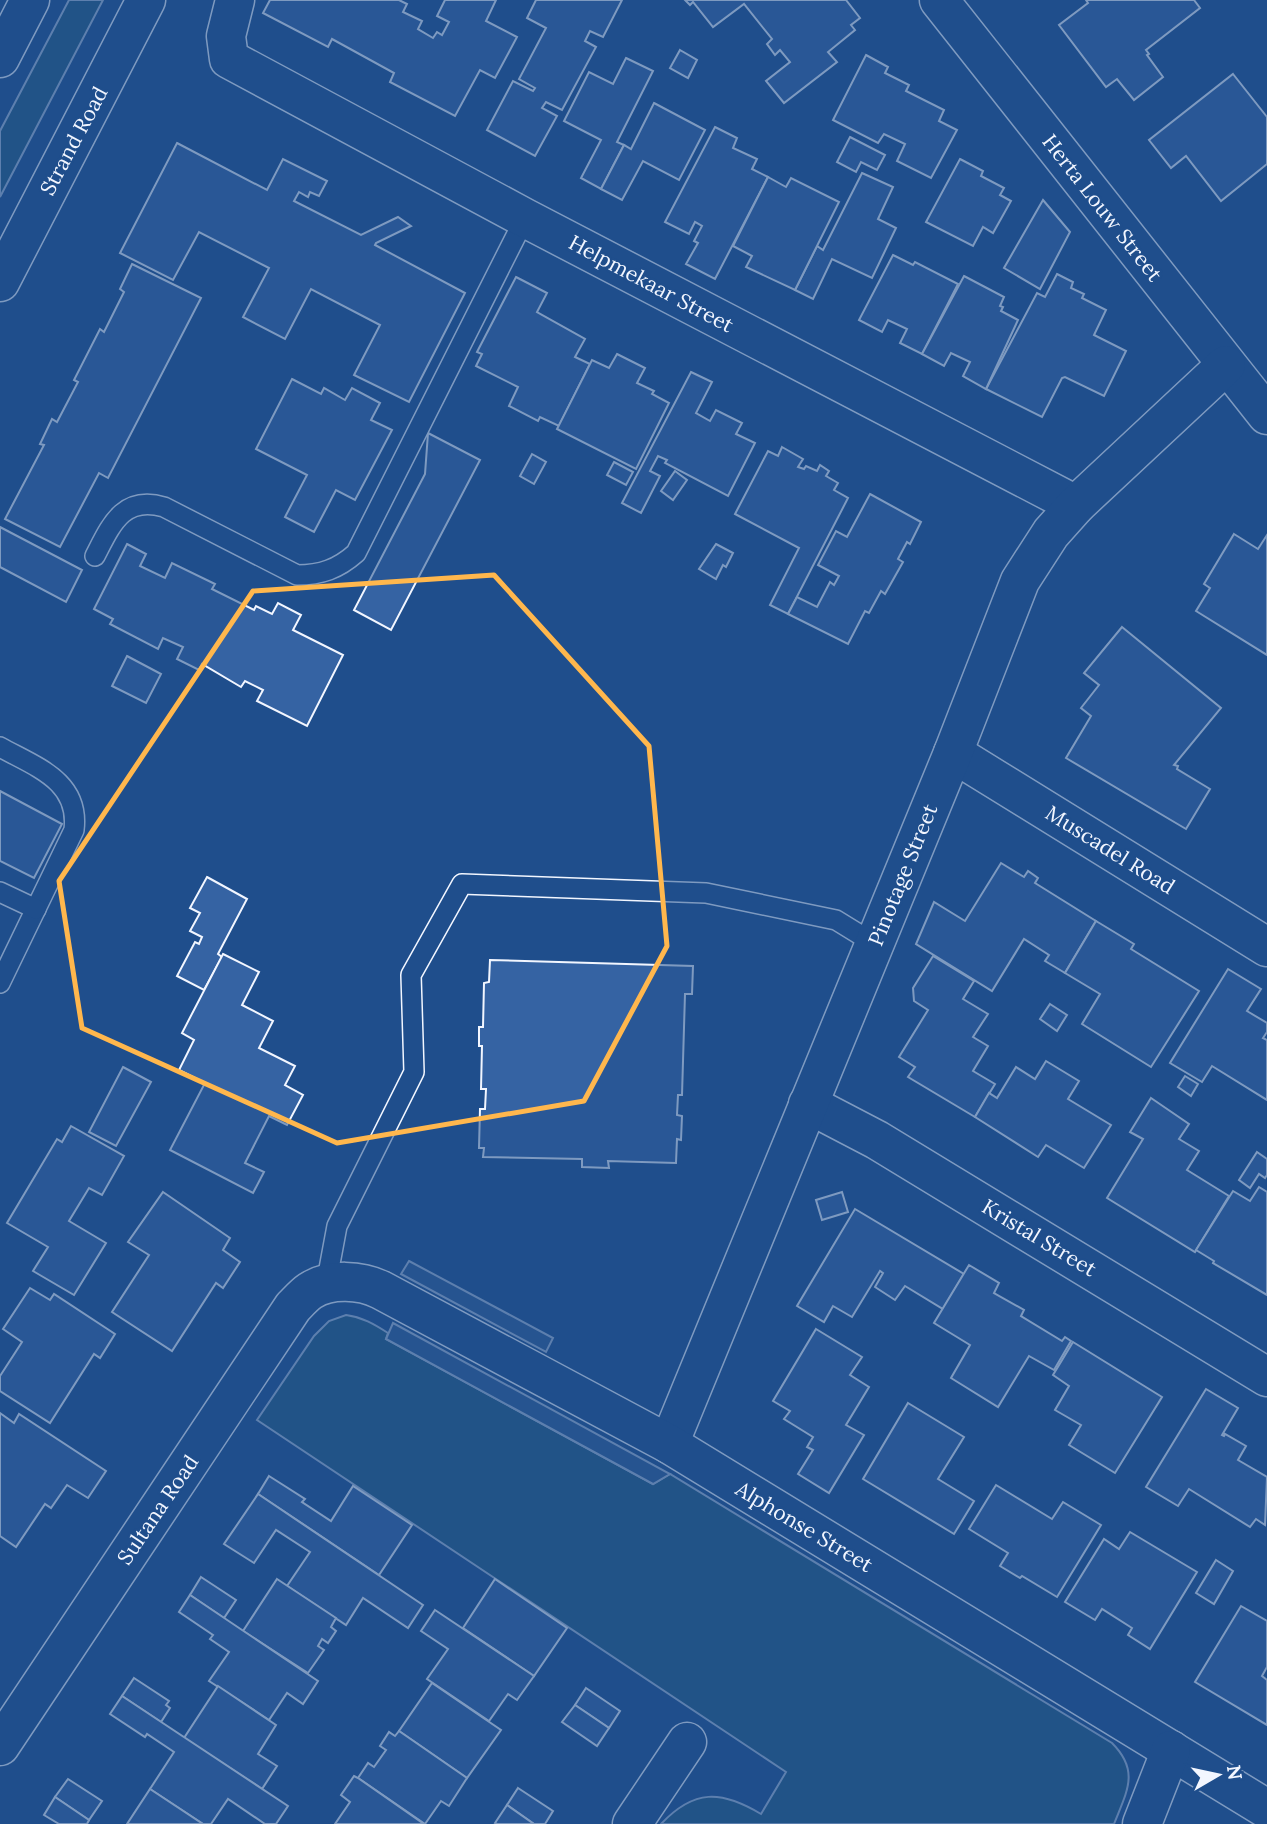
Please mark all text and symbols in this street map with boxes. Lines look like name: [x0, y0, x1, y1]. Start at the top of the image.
street label: Strand Road: [34, 82, 113, 200]
street label: Herta Louw Street: [1036, 129, 1169, 288]
street label: Helpmekaar Street: [564, 229, 739, 339]
street label: Pinotage Street: [862, 799, 944, 950]
street label: Muscadel Road: [1041, 799, 1180, 900]
street label: Kristal Street: [977, 1193, 1102, 1283]
street label: Sultana Road: [111, 1450, 204, 1570]
street label: Alphonse Street: [730, 1475, 878, 1579]
north arrow: [1183, 1740, 1253, 1810]
text: N: [1222, 1763, 1248, 1782]

